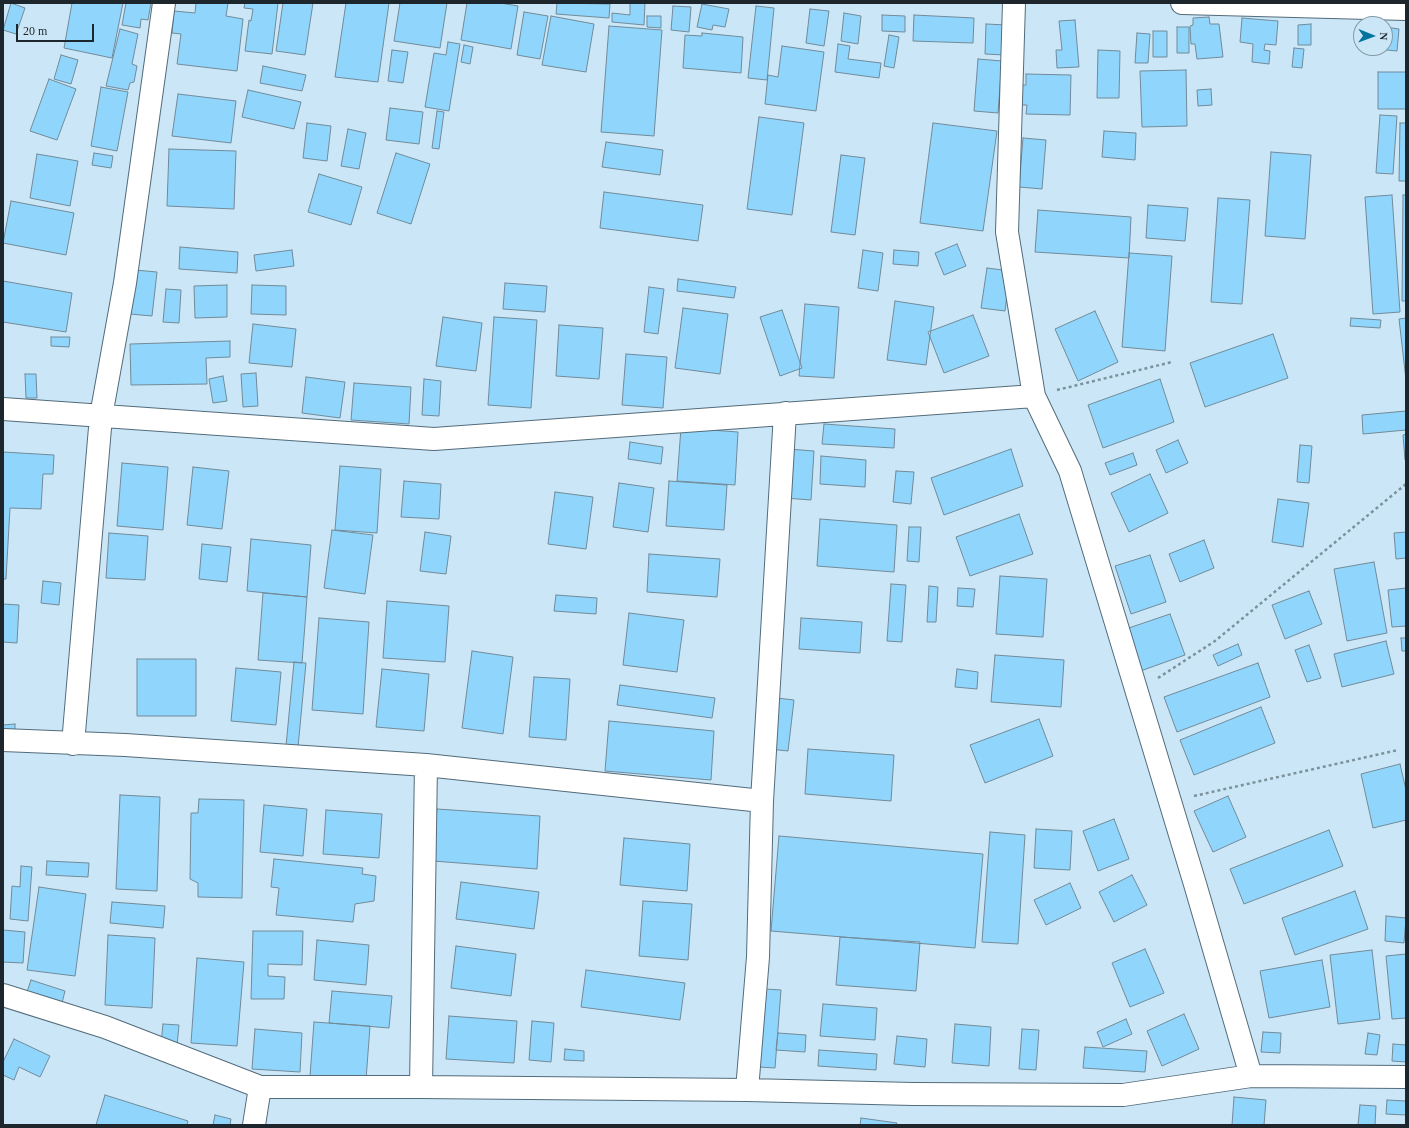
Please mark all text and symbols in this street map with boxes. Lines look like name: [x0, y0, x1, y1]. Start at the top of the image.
scale bar: [18, 16, 96, 42]
north arrow: [1353, 16, 1393, 56]
text: 20 m: [23, 24, 47, 38]
text: N: [1378, 32, 1390, 40]

